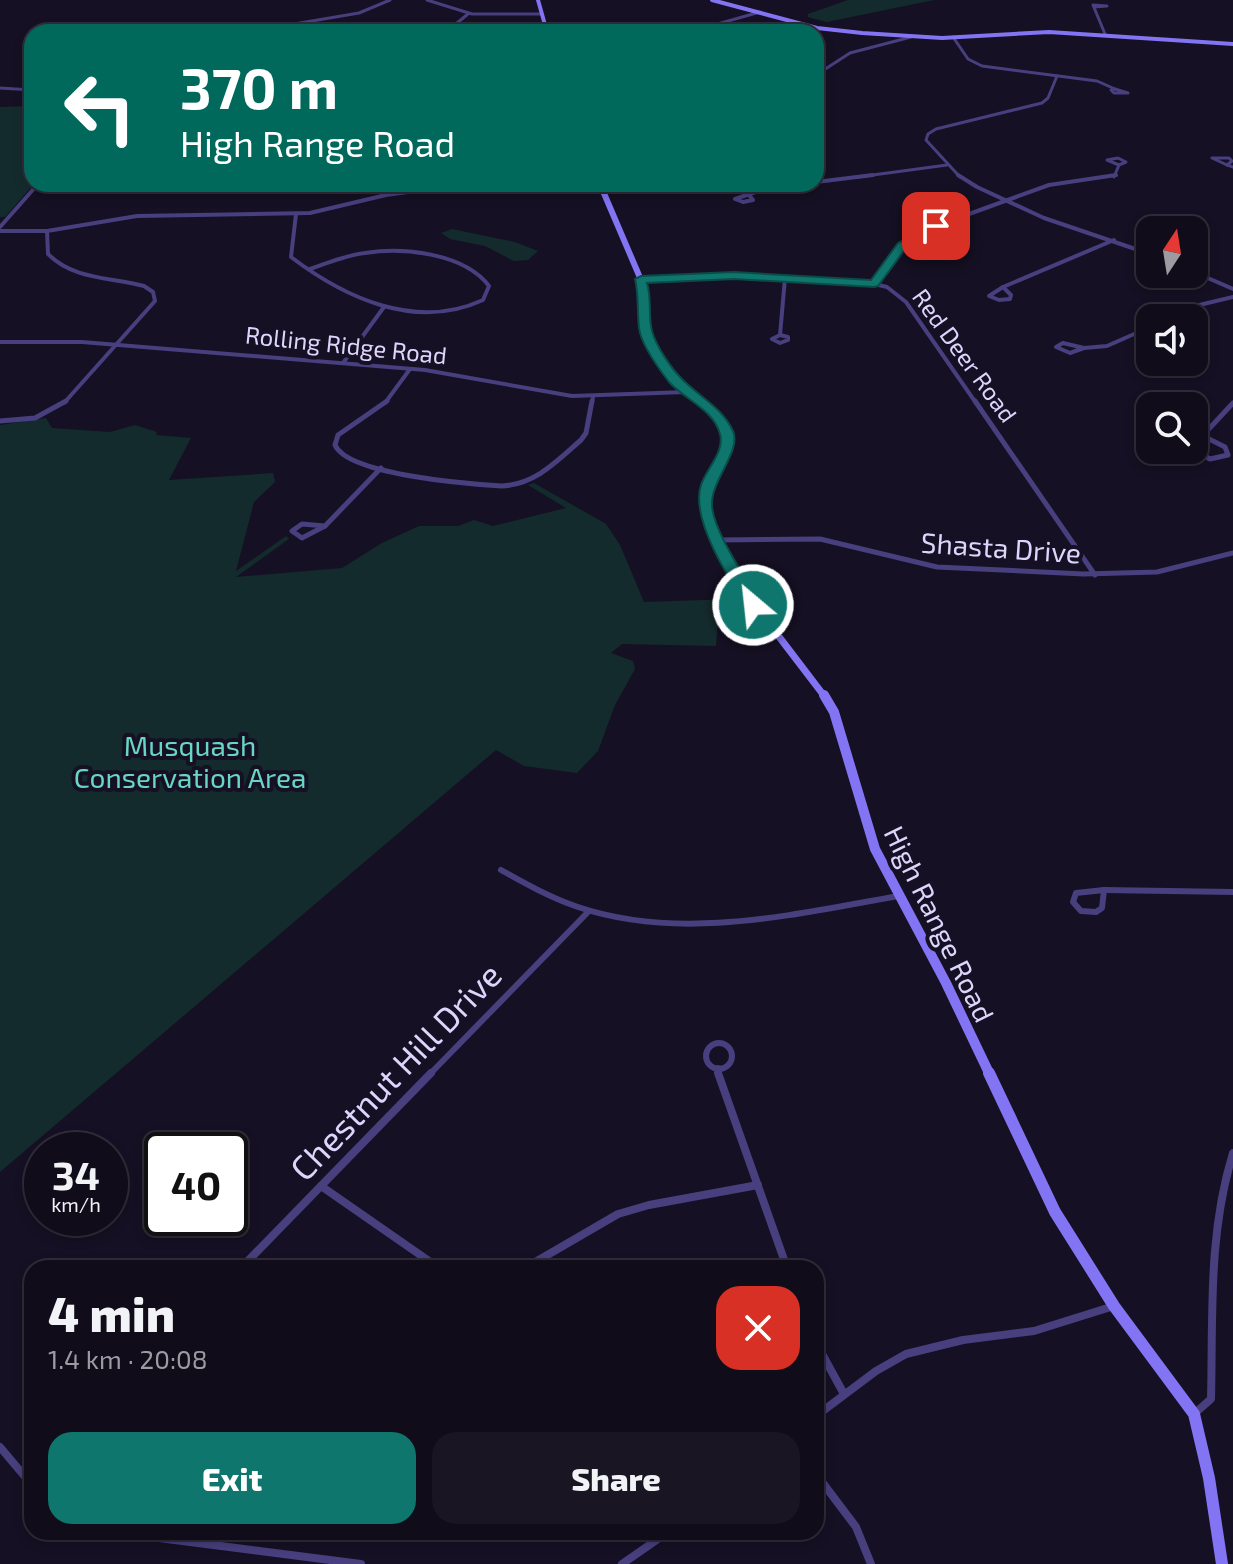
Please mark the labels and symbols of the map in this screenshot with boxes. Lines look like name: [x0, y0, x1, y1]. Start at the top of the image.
pin: [902, 192, 970, 260]
north arrow: [1136, 216, 1208, 288]
street label: Red Deer Road: [907, 283, 1023, 428]
street label: Rolling Ridge Road: [244, 319, 448, 370]
street label: Shasta Drive: [920, 524, 1082, 570]
position arrow: [711, 563, 795, 647]
park label: Musquash Conservation Area: [74, 728, 306, 794]
street label: High Range Road: [878, 820, 1002, 1027]
street label: Chestnut Hill Drive: [281, 954, 509, 1188]
speed limit sign: 40: [144, 1132, 248, 1236]

